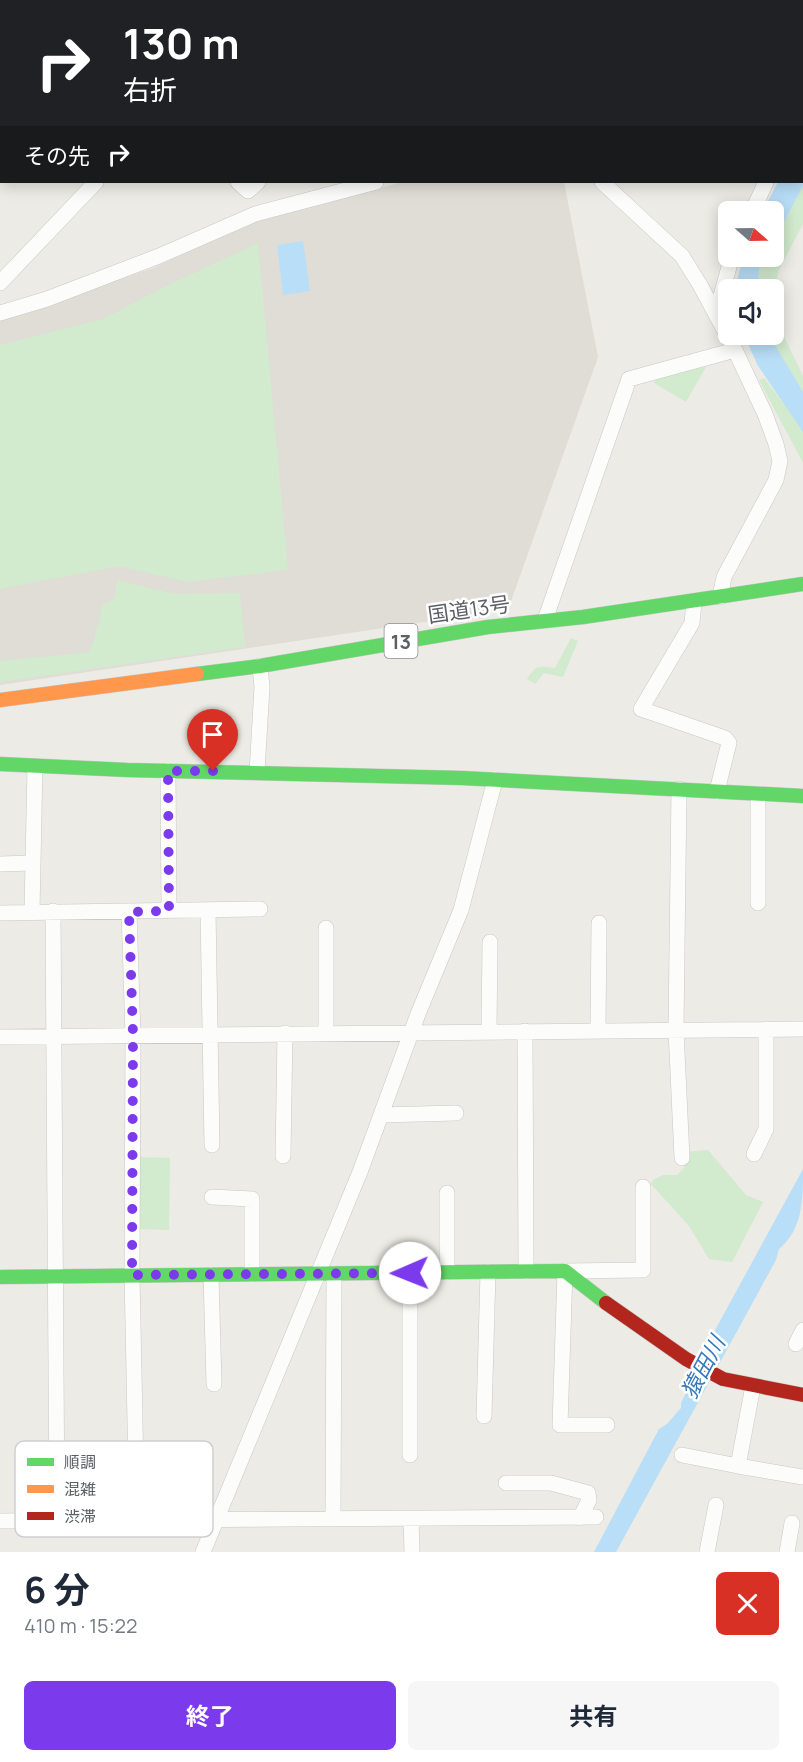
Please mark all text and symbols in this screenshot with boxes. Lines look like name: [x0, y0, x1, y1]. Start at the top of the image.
text: 130 m: [123, 14, 240, 72]
icon: right: [24, 24, 102, 102]
text: 右折: [123, 71, 177, 108]
icon: right: [102, 138, 135, 171]
text: その先: [24, 141, 90, 171]
north arrow: [718, 201, 784, 267]
map controls: [718, 201, 784, 345]
button: sound: [718, 279, 784, 345]
street label: 国道13号: [426, 589, 512, 629]
road number: 13: [384, 624, 418, 658]
pin: [187, 709, 238, 771]
icon: arrive: [196, 718, 229, 751]
position arrow: [378, 1241, 442, 1305]
water label: 猿田川: [674, 1329, 733, 1403]
legend: [15, 1441, 213, 1537]
text: 順調: [64, 1451, 96, 1473]
text: 混雑: [64, 1478, 96, 1500]
text: 渋滞: [64, 1505, 96, 1527]
text: 6 分: [24, 1565, 90, 1614]
button: close: [716, 1572, 779, 1635]
text: 410 m · 15:22: [24, 1612, 137, 1639]
button: 終了: [24, 1681, 396, 1750]
button: 共有: [408, 1681, 779, 1750]

